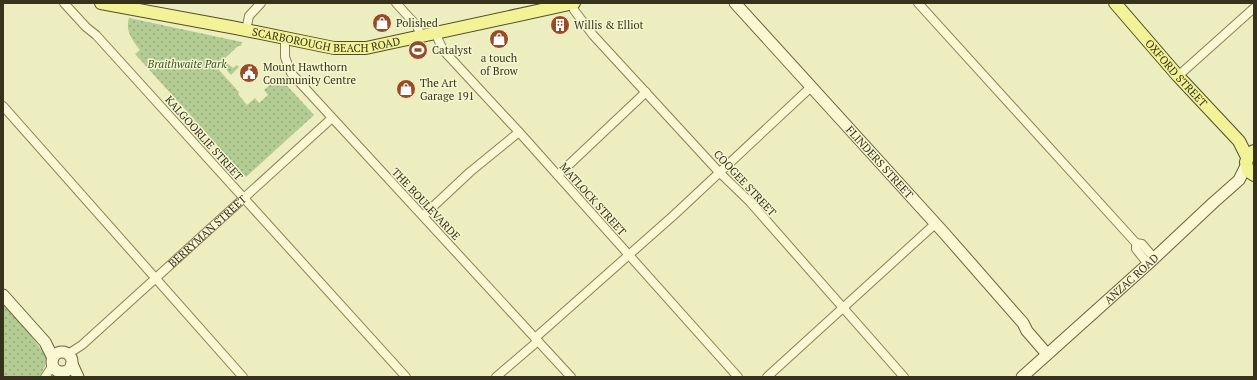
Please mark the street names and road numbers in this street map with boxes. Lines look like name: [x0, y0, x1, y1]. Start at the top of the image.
street label: SCARBOROUGH BEACH ROAD: [251, 24, 402, 55]
street label: OXFORD STREET: [1142, 36, 1210, 110]
street label: KALGOORLIE STREET: [162, 93, 246, 183]
street label: FLINDERS STREET: [843, 123, 916, 201]
street label: COOGEE STREET: [711, 147, 779, 219]
street label: MATLOCK STREET: [557, 160, 629, 238]
street label: THE BOULEVARDE: [389, 165, 463, 243]
street label: BERRYMAN STREET: [165, 192, 250, 270]
street label: ANZAC ROAD: [1101, 251, 1162, 307]

